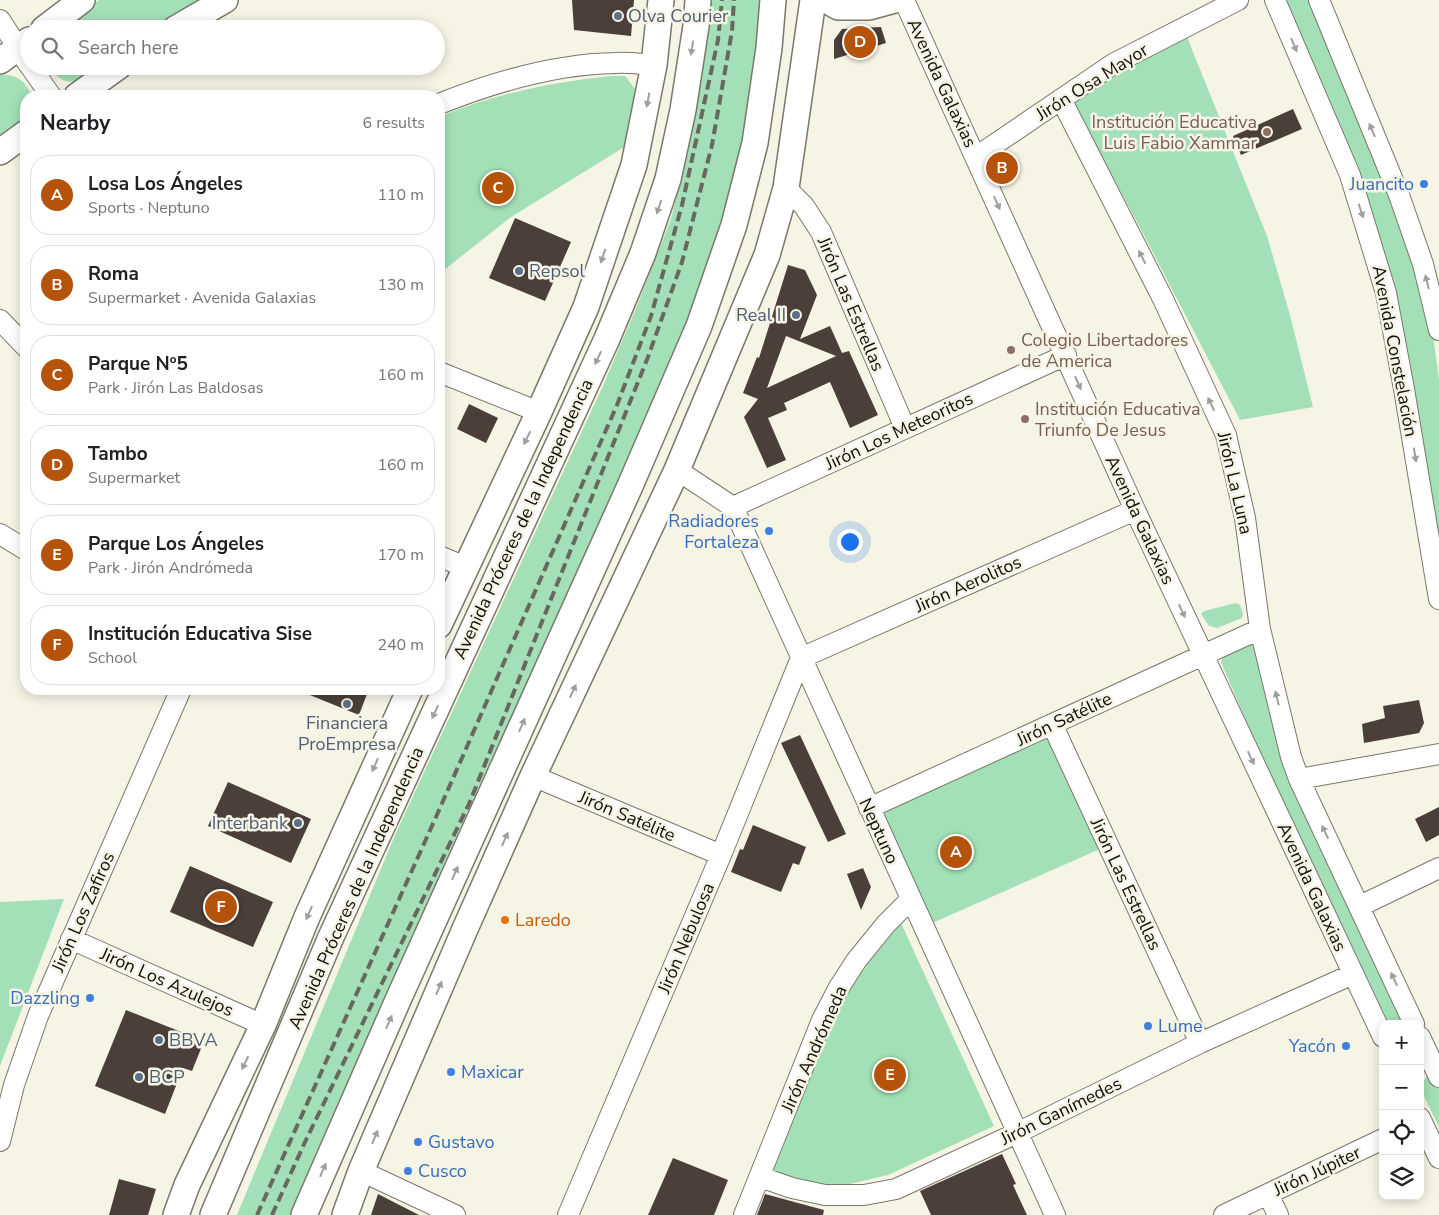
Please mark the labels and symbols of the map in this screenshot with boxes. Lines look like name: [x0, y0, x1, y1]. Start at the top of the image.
place label: Olva Courier: [628, 4, 729, 28]
marker: Olva Courier: [612, 10, 624, 22]
street label: Avenida Galaxias: [902, 15, 982, 151]
pin: D: [844, 23, 876, 61]
street label: Jirón Osa Mayor: [1030, 38, 1153, 127]
one-way arrow: [1290, 38, 1298, 52]
one-way arrow: [688, 41, 696, 57]
one-way arrow: [643, 93, 651, 109]
place label: Institución Educativa Luis Fabio Xammar: [1091, 110, 1258, 155]
one-way arrow: [1368, 122, 1376, 137]
marker: Institución Educativa Luis Fabio Xammar: [1261, 126, 1273, 138]
pin: B: [986, 149, 1018, 187]
pin: C: [482, 169, 514, 207]
place label: Juancito: [1349, 172, 1414, 196]
marker: Juancito: [1418, 178, 1430, 190]
one-way arrow: [993, 196, 1001, 210]
one-way arrow: [654, 200, 662, 215]
one-way arrow: [1358, 204, 1366, 219]
street label: Jirón Las Estrellas: [811, 232, 890, 375]
one-way arrow: [599, 249, 606, 264]
one-way arrow: [1138, 250, 1146, 265]
place label: Repsol: [529, 259, 586, 283]
street label: Avenida Constelación: [1367, 263, 1423, 439]
marker: Repsol: [513, 265, 525, 277]
one-way arrow: [1423, 275, 1431, 290]
place label: Real II: [736, 303, 786, 327]
marker: Real II: [790, 309, 802, 321]
place label: Colegio Libertadores de America: [1021, 328, 1189, 373]
marker: Colegio Libertadores de America: [1005, 344, 1017, 356]
one-way arrow: [594, 351, 602, 365]
street label: Avenida Próceres de la Independencia: [447, 375, 599, 663]
one-way arrow: [1075, 376, 1083, 390]
street label: Jirón Los Meteoritos: [820, 386, 977, 476]
place label: Institución Educativa Triunfo De Jesus: [1035, 397, 1201, 442]
one-way arrow: [1207, 397, 1215, 411]
marker: Institución Educativa Triunfo De Jesus: [1019, 413, 1031, 425]
street label: Jirón La Luna: [1211, 428, 1258, 537]
one-way arrow: [523, 431, 531, 445]
one-way arrow: [1412, 448, 1420, 464]
street label: Avenida Galaxias: [1100, 452, 1180, 588]
place label: Radiadores Fortaleza: [668, 509, 759, 554]
marker: Radiadores Fortaleza: [763, 525, 775, 537]
your location: [837, 529, 863, 555]
street label: Jirón Aerolitos: [910, 550, 1025, 619]
one-way arrow: [1179, 604, 1187, 618]
one-way arrow: [569, 684, 577, 699]
street label: Jirón Satélite: [1011, 686, 1116, 752]
one-way arrow: [1273, 691, 1281, 706]
marker: Financiera ProEmpresa: [341, 698, 353, 710]
one-way arrow: [430, 705, 438, 719]
place label: Financiera ProEmpresa: [298, 711, 396, 756]
one-way arrow: [518, 718, 526, 732]
street label: Avenida Próceres de la Independencia: [283, 743, 429, 1033]
one-way arrow: [1248, 751, 1256, 765]
one-way arrow: [371, 758, 379, 772]
street label: Jirón Satélite: [574, 784, 679, 847]
street label: Neptuno: [853, 794, 905, 868]
place label: Interbank: [212, 811, 289, 835]
street label: Jirón Las Estrellas: [1084, 813, 1167, 954]
marker: Interbank: [292, 817, 304, 829]
street label: Avenida Galaxias: [1272, 819, 1352, 955]
one-way arrow: [1321, 825, 1329, 840]
one-way arrow: [502, 832, 510, 846]
pin: A: [940, 833, 972, 871]
street label: Jirón Los Zafiros: [45, 848, 120, 977]
one-way arrow: [452, 866, 460, 880]
street label: Jirón Nebulosa: [651, 879, 720, 998]
pin: F: [205, 888, 237, 926]
one-way arrow: [304, 906, 312, 920]
place label: Laredo: [515, 908, 571, 932]
marker: Laredo: [499, 914, 511, 926]
street label: Jirón Los Azulejos: [96, 941, 237, 1022]
one-way arrow: [1390, 972, 1398, 987]
one-way arrow: [436, 981, 444, 995]
street label: Jirón Andrómeda: [775, 982, 853, 1117]
place label: Dazzling: [10, 986, 80, 1010]
marker: Dazzling: [84, 992, 96, 1004]
place label: Lume: [1158, 1014, 1203, 1038]
one-way arrow: [385, 1015, 393, 1029]
marker: Lume: [1142, 1020, 1154, 1032]
place label: BBVA: [169, 1028, 218, 1052]
marker: BBVA: [153, 1034, 165, 1046]
place label: Yacón: [1288, 1034, 1336, 1058]
marker: Yacón: [1340, 1040, 1352, 1052]
one-way arrow: [241, 1056, 249, 1070]
pin: E: [874, 1056, 906, 1094]
place label: Maxicar: [461, 1060, 524, 1084]
place label: BCP: [149, 1065, 185, 1089]
marker: Maxicar: [445, 1066, 457, 1078]
marker: BCP: [133, 1071, 145, 1083]
street label: Jirón Ganímedes: [996, 1071, 1126, 1151]
one-way arrow: [372, 1130, 380, 1144]
place label: Gustavo: [428, 1130, 495, 1154]
marker: Gustavo: [412, 1136, 424, 1148]
street label: Jirón Júpiter: [1268, 1140, 1365, 1202]
place label: Cusco: [418, 1159, 467, 1183]
one-way arrow: [320, 1163, 328, 1177]
marker: Cusco: [402, 1165, 414, 1177]

